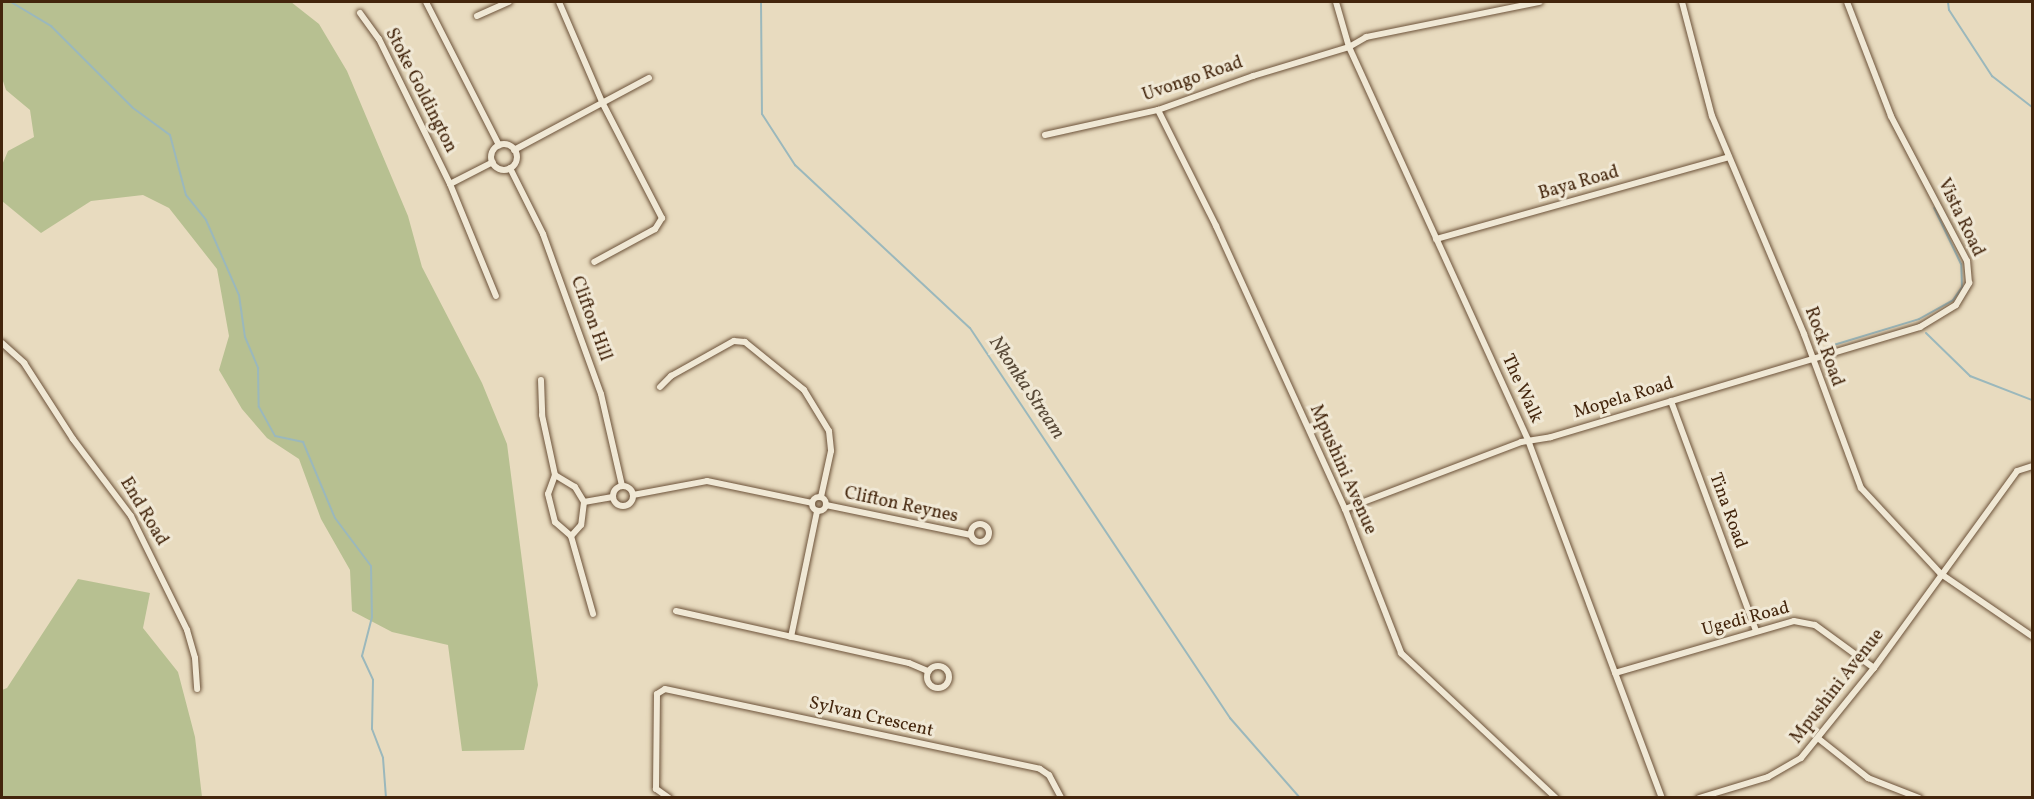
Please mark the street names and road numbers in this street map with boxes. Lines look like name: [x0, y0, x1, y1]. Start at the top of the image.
street label: Stoke Goldington: [379, 25, 461, 157]
street label: Uvongo Road: [1140, 53, 1246, 107]
street label: Baya Road: [1536, 162, 1622, 206]
street label: Vista Road: [1932, 175, 1988, 261]
street label: Clifton Hill: [565, 274, 615, 364]
street label: Rock Road: [1799, 304, 1847, 390]
street label: The Walk: [1496, 351, 1546, 427]
street label: Mopela Road: [1571, 374, 1677, 424]
street label: Mpushini Avenue: [1304, 402, 1380, 538]
street label: Tina Road: [1703, 470, 1751, 552]
street label: End Road: [114, 474, 172, 550]
street label: Clifton Reynes: [842, 483, 960, 529]
street label: Ugedi Road: [1700, 598, 1792, 642]
street label: Mpushini Avenue: [1786, 625, 1890, 749]
street label: Sylvan Crescent: [807, 693, 935, 743]

